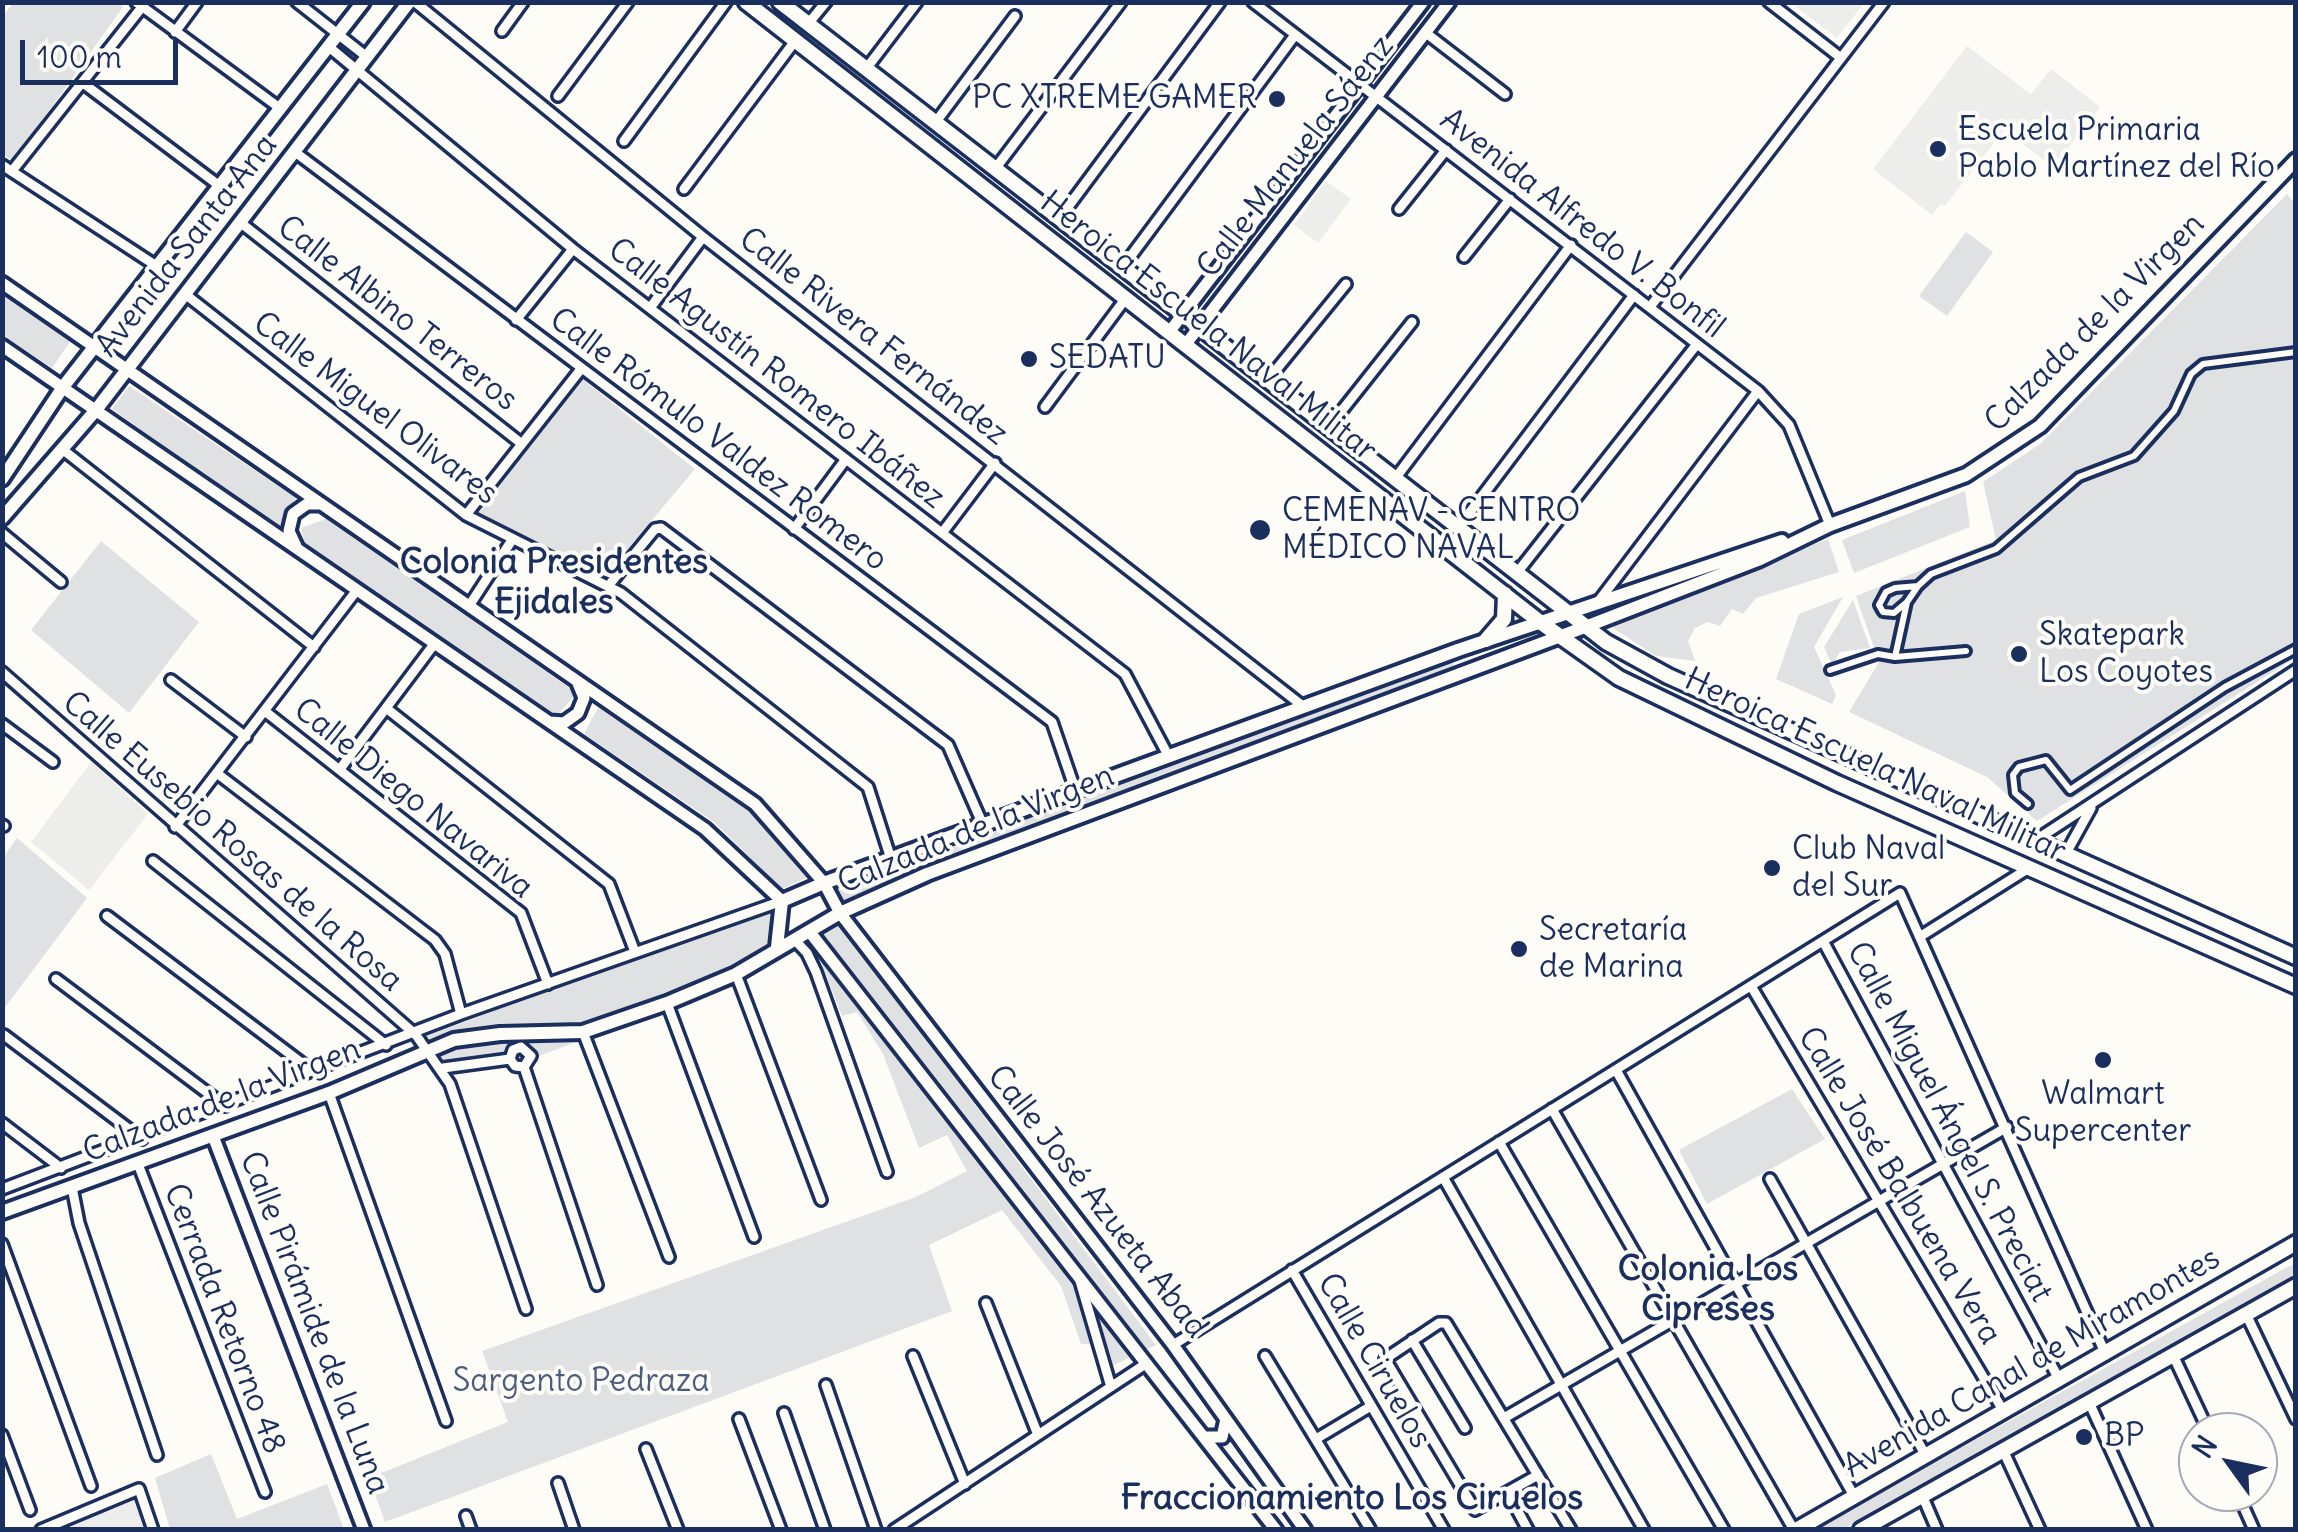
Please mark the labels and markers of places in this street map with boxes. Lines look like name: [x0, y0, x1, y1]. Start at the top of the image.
place label: PC XTREME GAMER: [972, 80, 1257, 118]
marker: PC XTREME GAMER: [1266, 88, 1288, 110]
place label: Escuela Primaria Pablo Martínez del Río: [1958, 112, 2275, 187]
marker: Escuela Primaria Pablo Martínez del Río: [1927, 138, 1949, 160]
place label: SEDATU: [1049, 340, 1166, 378]
marker: SEDATU: [1018, 348, 1040, 370]
place label: CEMENAV - CENTRO MÉDICO NAVAL: [1282, 493, 1580, 568]
marker: CEMENAV - CENTRO MÉDICO NAVAL: [1247, 517, 1273, 543]
place label: Skatepark Los Coyotes: [2039, 617, 2213, 692]
marker: Skatepark Los Coyotes: [2008, 643, 2030, 665]
place label: Club Naval del Sur: [1792, 831, 1945, 906]
marker: Club Naval del Sur: [1761, 857, 1783, 879]
place label: Secretaría de Marina: [1539, 912, 1687, 987]
marker: Secretaría de Marina: [1508, 938, 1530, 960]
marker: Walmart Supercenter: [2092, 1049, 2114, 1071]
place label: Walmart Supercenter: [2015, 1076, 2191, 1151]
place label: BP: [2104, 1418, 2144, 1456]
marker: BP: [2073, 1426, 2095, 1448]

